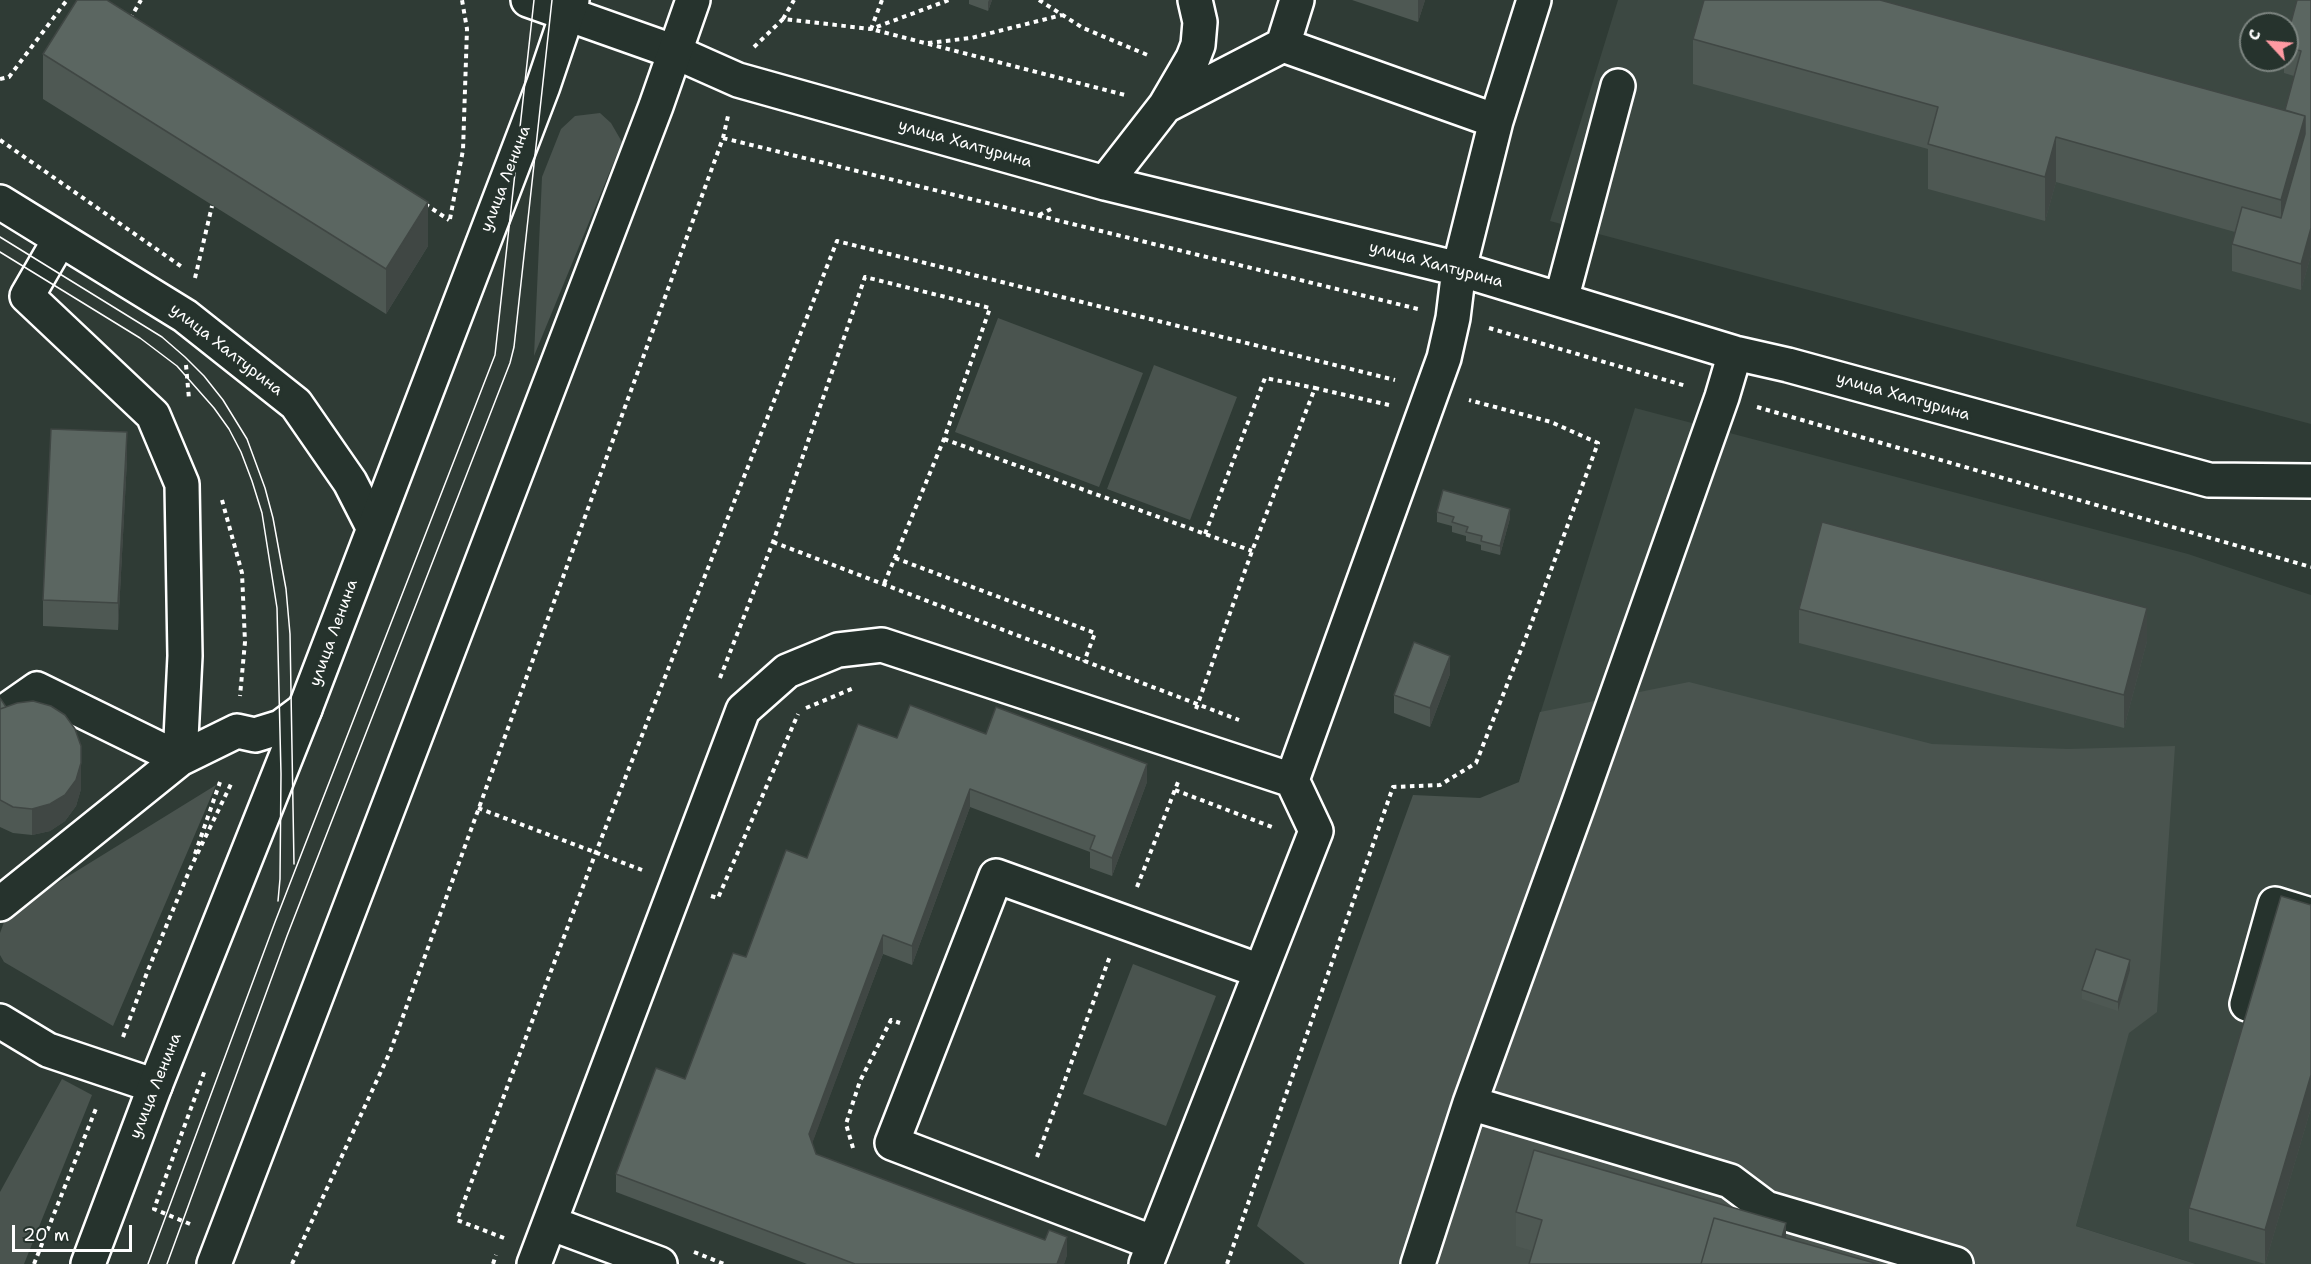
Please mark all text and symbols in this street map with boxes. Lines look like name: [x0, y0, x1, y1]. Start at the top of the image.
north arrow: [2239, 12, 2299, 72]
text: С: [2243, 26, 2266, 44]
street label: улица Халтурина: [896, 116, 1034, 172]
street label: улица Ленина: [477, 123, 535, 235]
street label: улица Халтурина: [1367, 238, 1505, 292]
street label: улица Халтурина: [166, 300, 286, 400]
street label: улица Халтурина: [1834, 369, 1972, 425]
street label: улица Ленина: [306, 577, 362, 689]
street label: улица Ленина: [126, 1030, 186, 1142]
scale bar: [15, 1213, 135, 1251]
text: 20 m: [23, 1223, 69, 1247]

